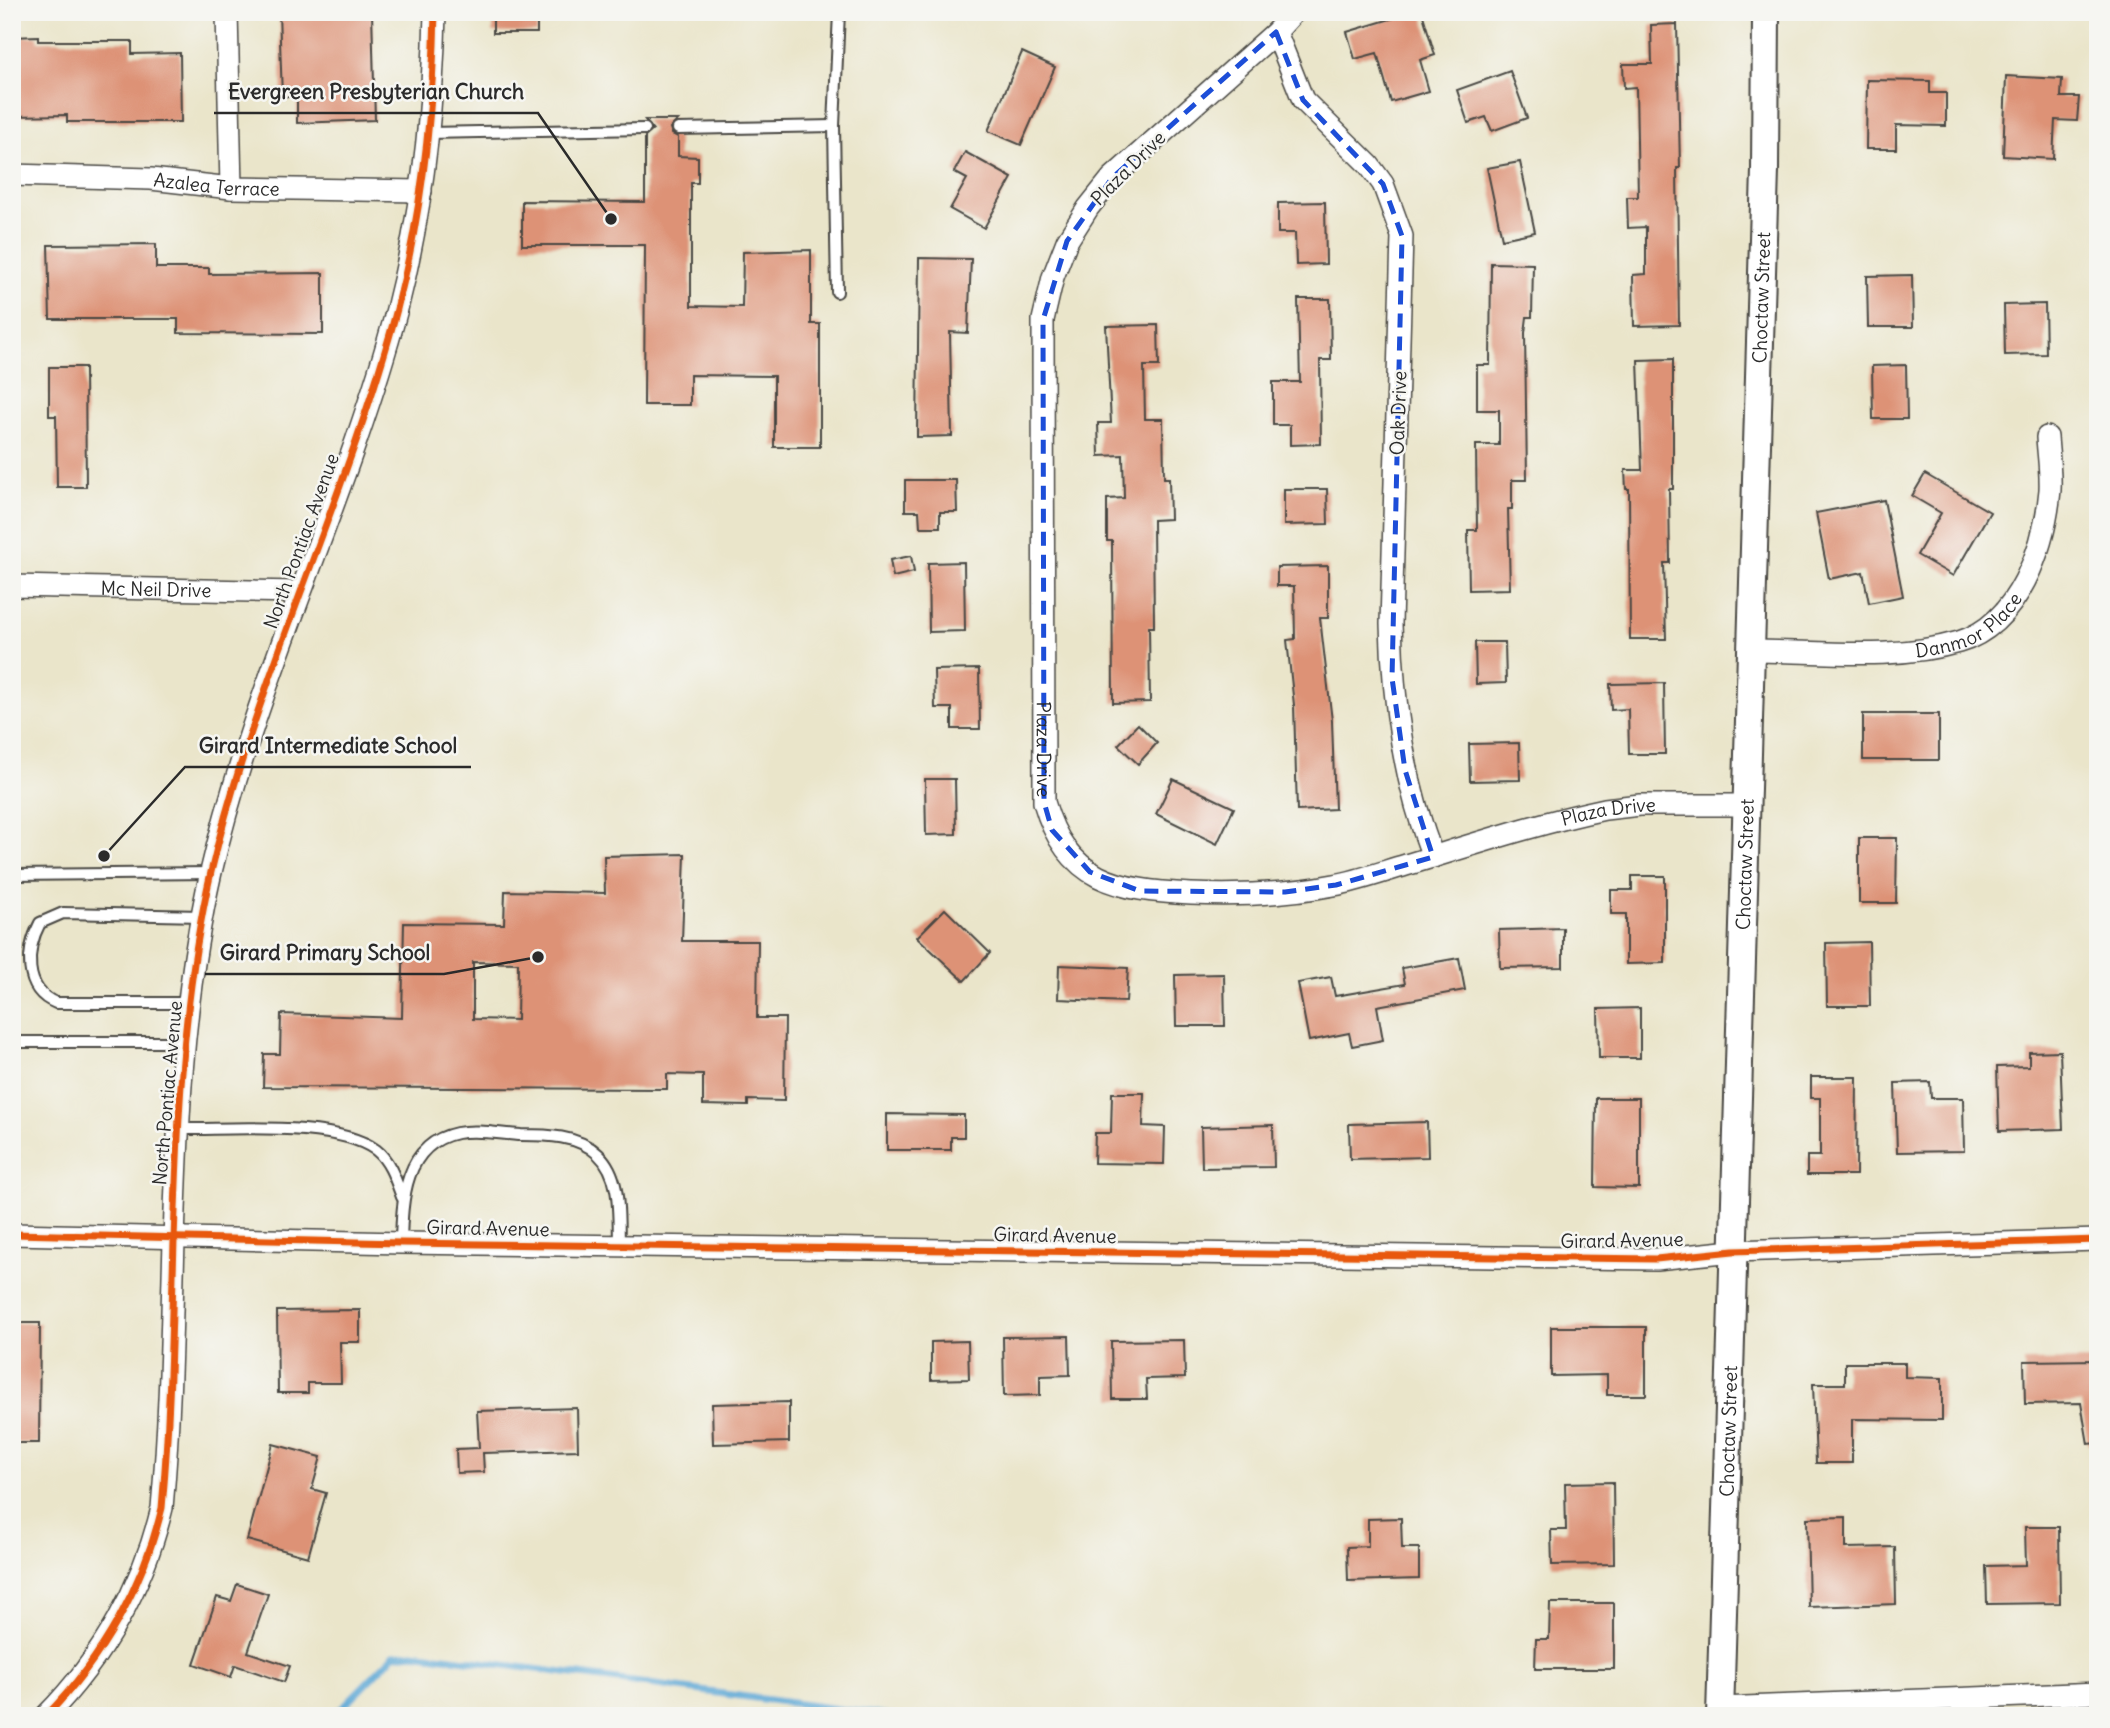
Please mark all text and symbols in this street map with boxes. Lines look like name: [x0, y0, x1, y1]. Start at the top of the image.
callout: Evergreen Presbyterian Church: [214, 71, 538, 113]
text: Evergreen Presbyterian Church: [228, 78, 524, 105]
street label: Plaza Drive: [1086, 126, 1170, 210]
street label: Azalea Terrace: [152, 167, 280, 201]
street label: Choctaw Street: [1747, 232, 1775, 364]
street label: Oak Drive: [1385, 370, 1411, 456]
street label: North Pontiac Avenue: [258, 450, 344, 632]
street label: Mc Neil Drive: [100, 576, 212, 602]
street label: Danmor Place: [1914, 588, 2027, 663]
street label: Plaza Drive: [1032, 701, 1056, 797]
callout: Girard Intermediate School: [185, 725, 471, 767]
text: Girard Intermediate School: [199, 732, 457, 759]
street label: Plaza Drive: [1558, 793, 1656, 831]
street label: Choctaw Street: [1731, 798, 1759, 930]
callout: Girard Primary School: [205, 932, 444, 974]
text: Girard Primary School: [220, 939, 430, 966]
street label: North Pontiac Avenue: [147, 1000, 187, 1186]
street label: Girard Avenue: [426, 1215, 550, 1241]
street label: Girard Avenue: [993, 1222, 1117, 1248]
street label: Girard Avenue: [1560, 1227, 1684, 1253]
street label: Choctaw Street: [1714, 1365, 1742, 1497]

